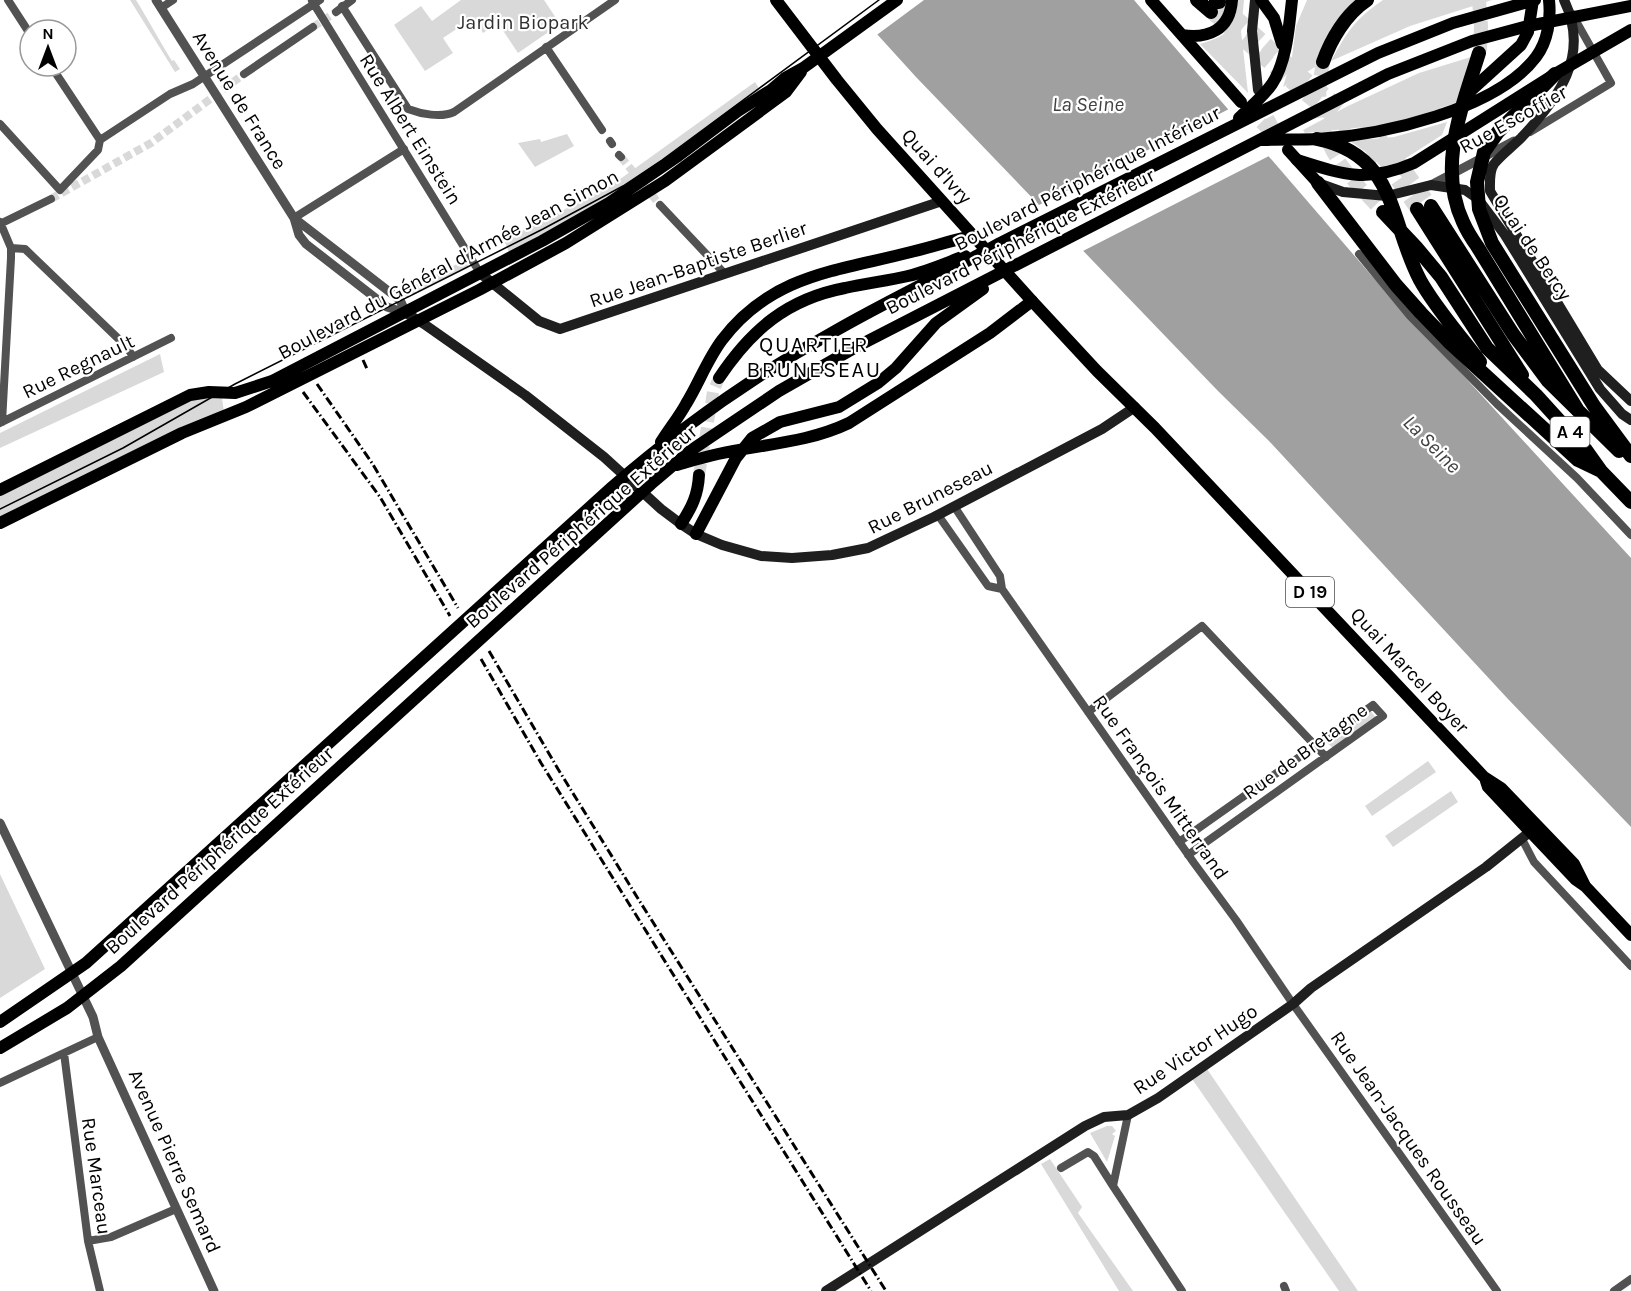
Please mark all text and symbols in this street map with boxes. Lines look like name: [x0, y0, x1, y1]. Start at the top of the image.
park label: Jardin Biopark: [457, 11, 589, 34]
north arrow: [18, 18, 78, 78]
text: N: [42, 24, 54, 43]
street label: Avenue de France: [188, 27, 291, 174]
street label: Rue Albert Einstein: [355, 50, 466, 209]
street label: Rue Escoffier: [1455, 80, 1572, 158]
water label: La Seine: [1052, 92, 1124, 116]
street label: Boulevard Périphérique Intérieur: [951, 101, 1225, 256]
street label: Quai d'Ivry: [897, 124, 976, 209]
street label: Boulevard Périphérique Extérieur: [882, 163, 1159, 320]
street label: Boulevard du Général d'Armée Jean Simon: [274, 165, 622, 364]
street label: Quai de Bercy: [1489, 190, 1577, 305]
street label: Rue Jean-Baptiste Berlier: [586, 216, 811, 313]
street label: Rue Regnault: [19, 329, 138, 403]
district label: QUARTIER BRUNESEAU: [746, 332, 882, 383]
water label: La Seine: [1398, 410, 1466, 478]
road number: A 4: [1550, 417, 1590, 447]
street label: Boulevard Périphérique Extérieur: [461, 419, 702, 633]
street label: Rue Bruneseau: [864, 456, 997, 539]
road number: D 19: [1286, 577, 1334, 607]
street label: Quai Marcel Boyer: [1346, 603, 1474, 738]
street label: Rue François Mitterrand: [1088, 690, 1233, 884]
street label: Rue de Bretagne: [1239, 699, 1372, 804]
street label: Boulevard Périphérique Extérieur: [101, 741, 339, 959]
street label: Rue Victor Hugo: [1129, 999, 1262, 1100]
street label: Rue Jean-Jacques Rousseau: [1326, 1027, 1491, 1250]
street label: Avenue Pierre Semard: [124, 1066, 225, 1257]
street label: Rue Marceau: [77, 1116, 116, 1236]

